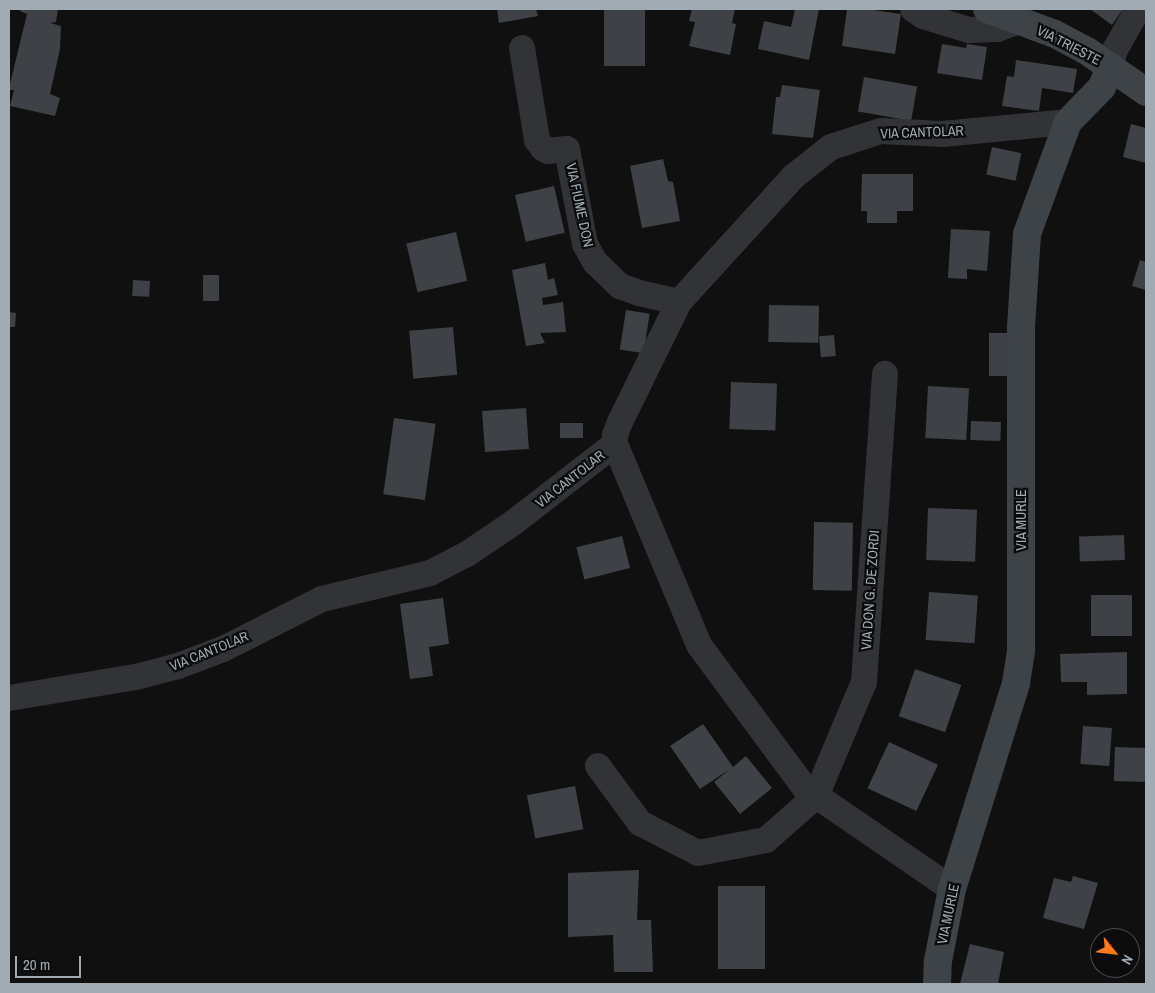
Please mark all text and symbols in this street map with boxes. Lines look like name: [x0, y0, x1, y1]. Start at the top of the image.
street label: VIA TRIESTE: [1034, 22, 1104, 68]
street label: VIA CANTOLAR: [880, 122, 964, 142]
street label: VIA FIUME DON: [563, 161, 597, 249]
street label: VIA CANTOLAR: [532, 447, 608, 511]
street label: VIA MURLE: [1013, 489, 1029, 551]
street label: VIA DON G. DE ZORDI: [857, 529, 883, 651]
street label: VIA CANTOLAR: [167, 627, 251, 675]
street label: VIA MURLE: [933, 882, 963, 946]
north arrow: [1090, 928, 1140, 978]
scale bar: [18, 946, 84, 978]
text: N: [1117, 952, 1137, 968]
text: 20 m: [23, 954, 50, 975]

